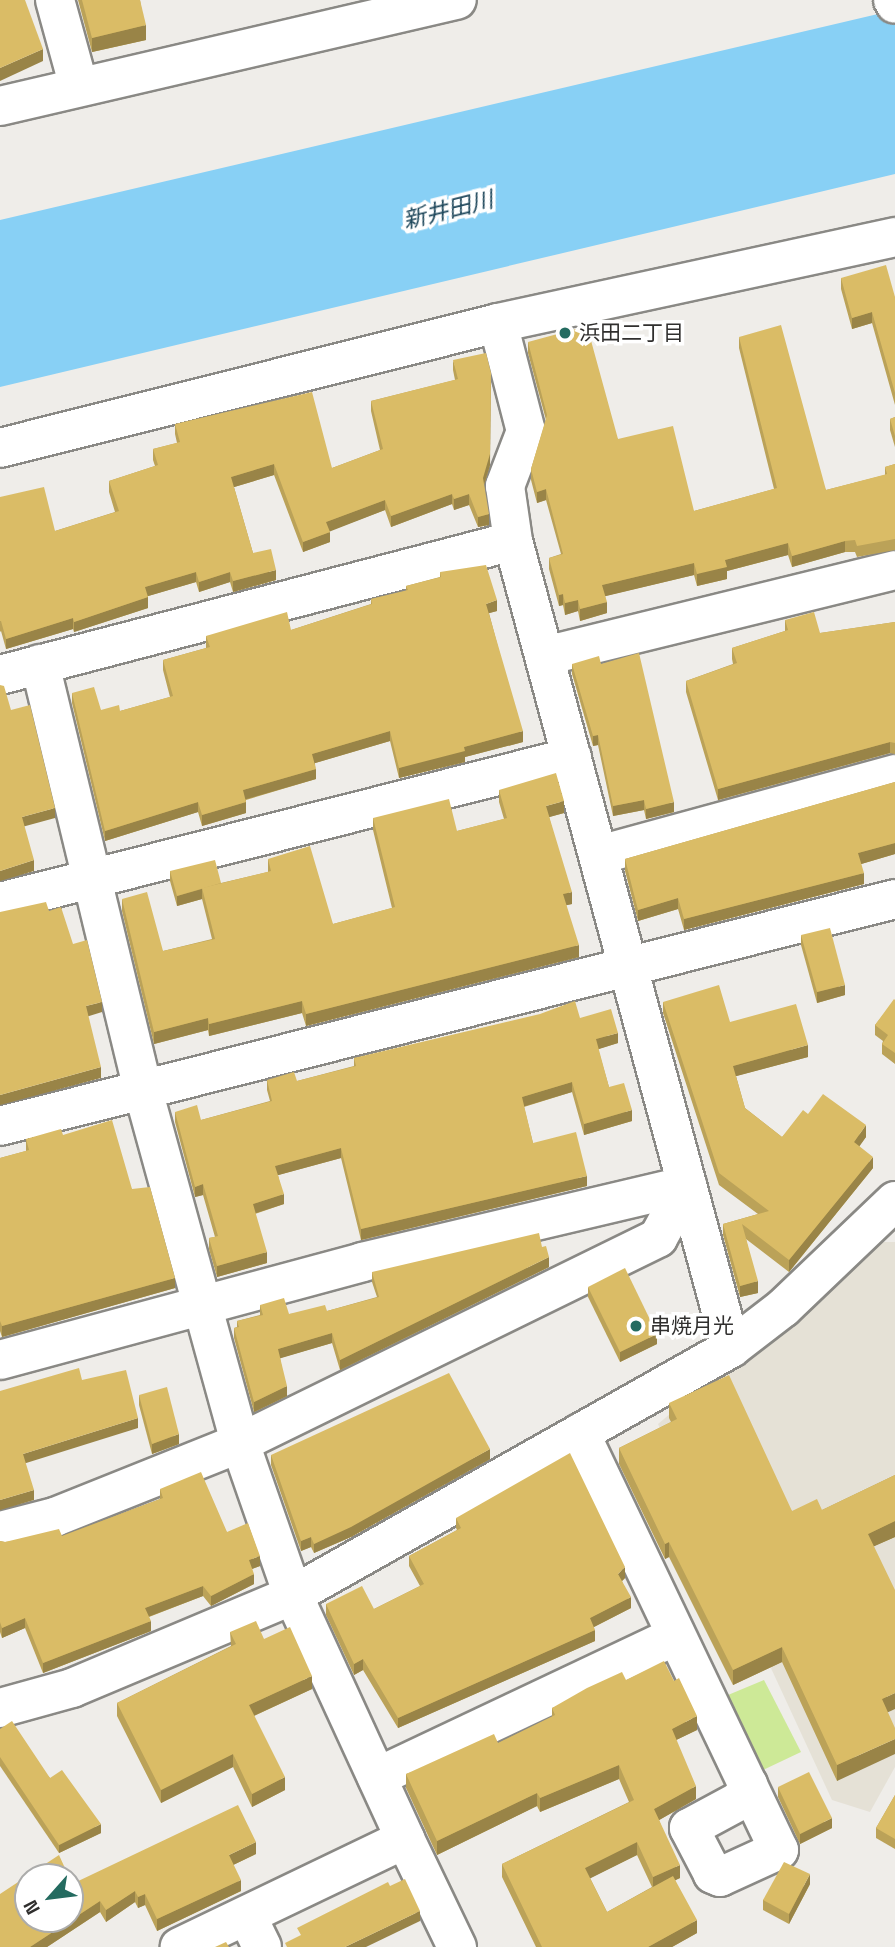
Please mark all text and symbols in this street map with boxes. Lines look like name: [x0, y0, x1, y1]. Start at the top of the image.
water label: 新井田川: [400, 185, 496, 235]
place label: 浜田二丁目: [579, 320, 684, 346]
marker: 浜田二丁目: [557, 325, 573, 341]
place label: 串焼月光: [650, 1313, 734, 1339]
marker: 串焼月光: [628, 1318, 644, 1334]
north arrow: [14, 1863, 84, 1933]
text: N: [18, 1896, 46, 1919]

